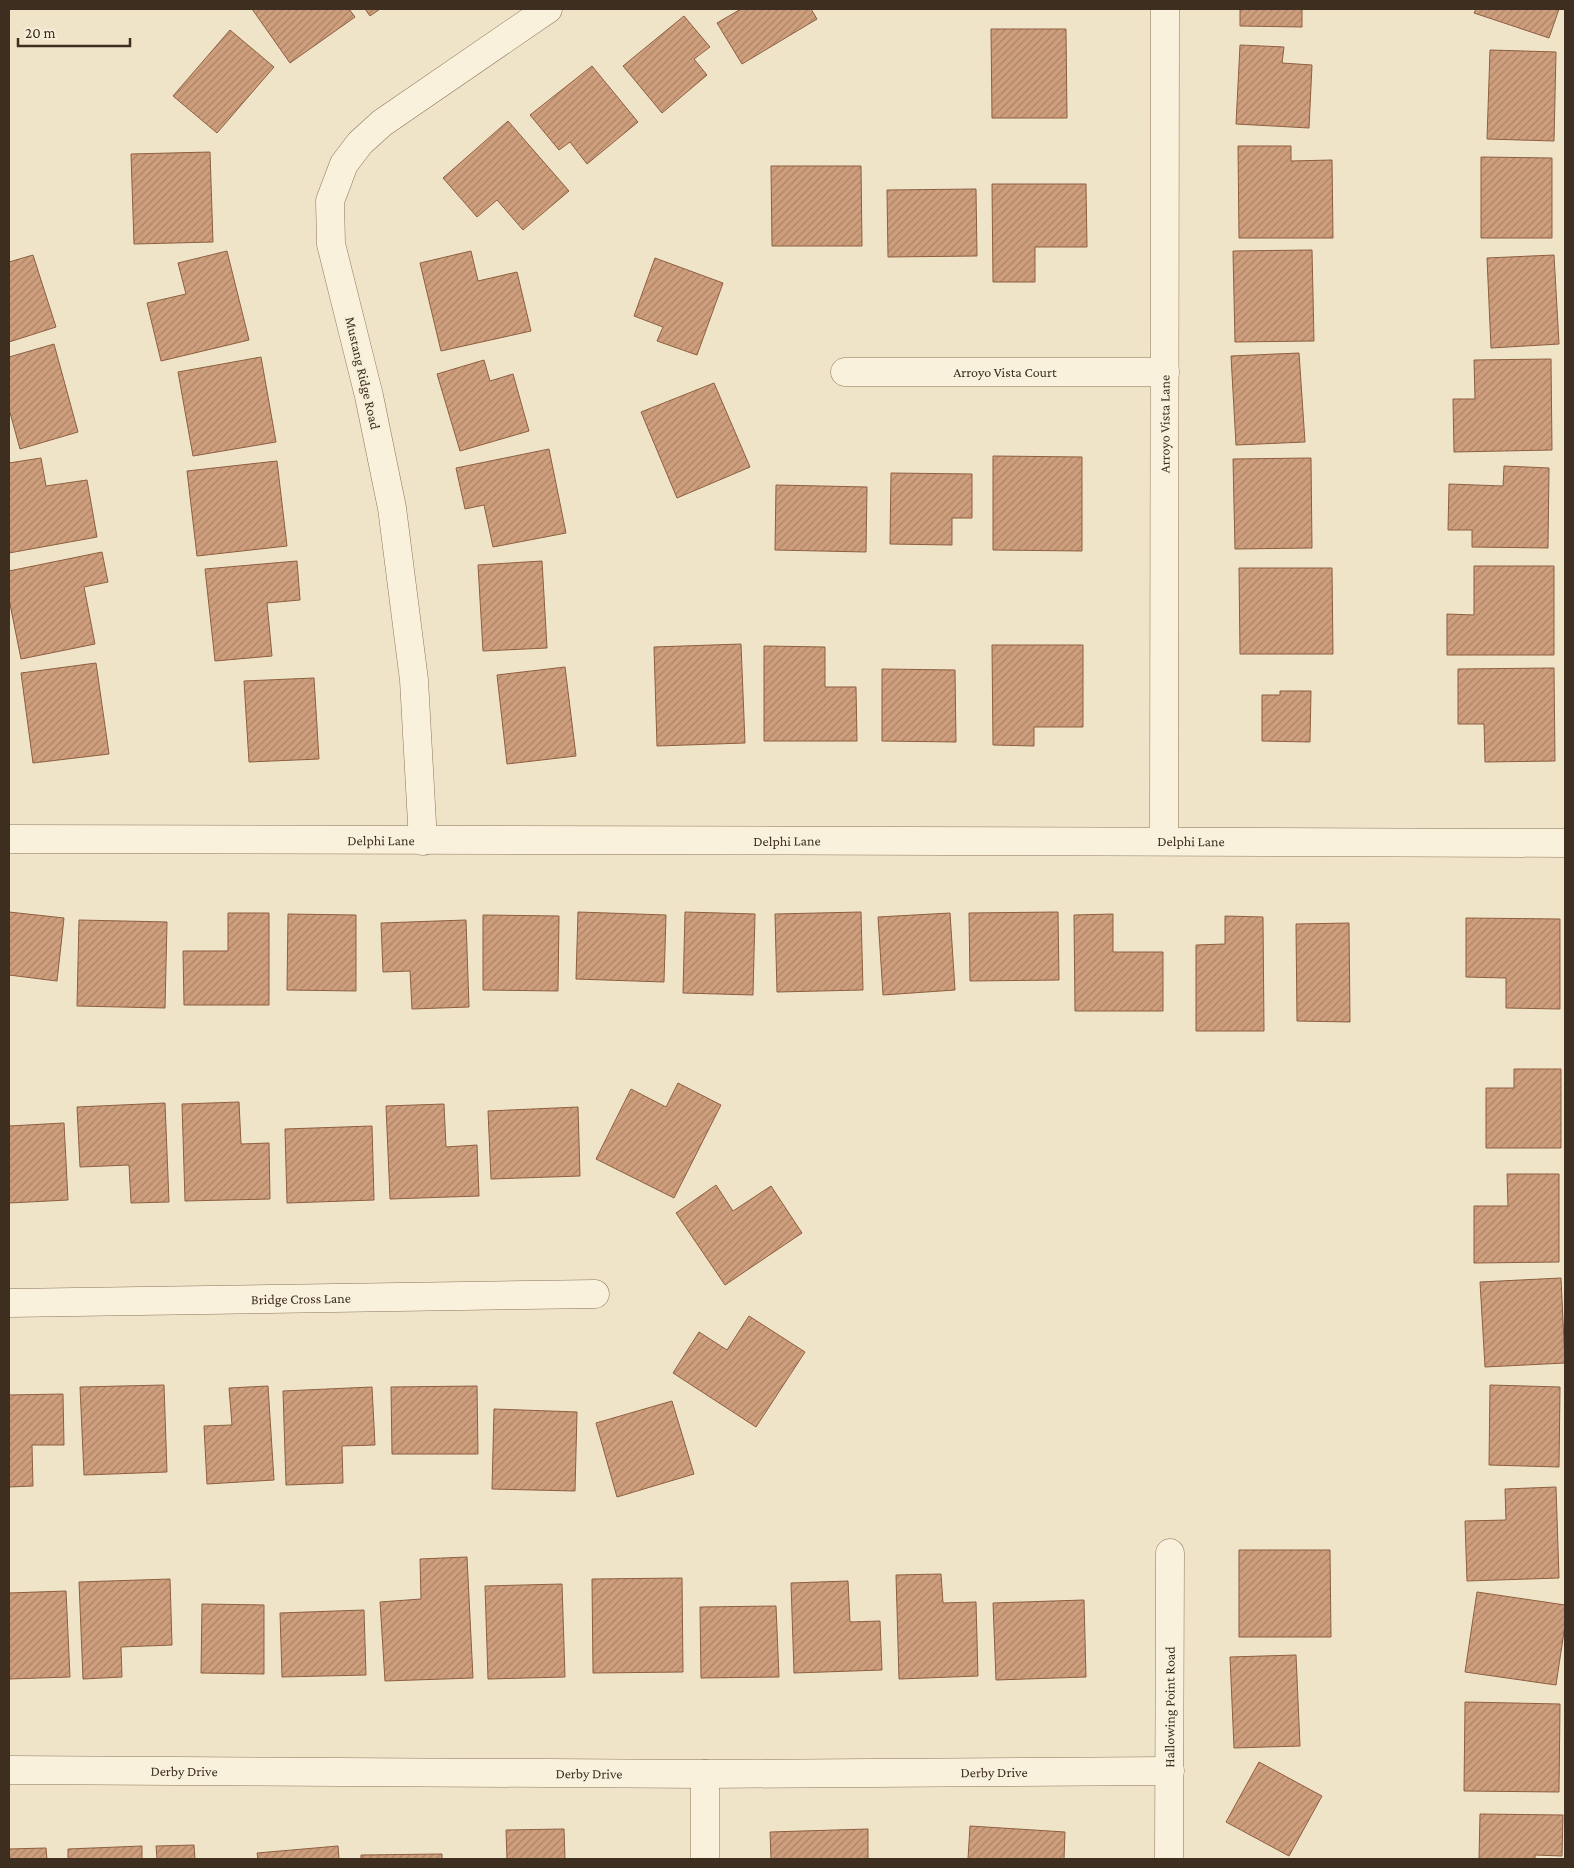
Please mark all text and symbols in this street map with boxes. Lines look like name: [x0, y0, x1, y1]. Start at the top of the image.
scale bar: [18, 15, 130, 47]
text: 20 m: [25, 25, 56, 41]
street label: Mustang Ridge Road: [342, 315, 384, 432]
street label: Arroyo Vista Court: [953, 364, 1057, 380]
street label: Arroyo Vista Lane: [1156, 375, 1173, 473]
street label: Delphi Lane: [347, 832, 415, 848]
street label: Delphi Lane: [753, 833, 821, 849]
street label: Delphi Lane: [1157, 833, 1225, 849]
street label: Bridge Cross Lane: [251, 1290, 351, 1307]
street label: Hallowing Point Road: [1161, 1646, 1178, 1768]
street label: Derby Drive: [150, 1763, 218, 1779]
street label: Derby Drive: [960, 1764, 1028, 1780]
street label: Derby Drive: [555, 1765, 623, 1782]

